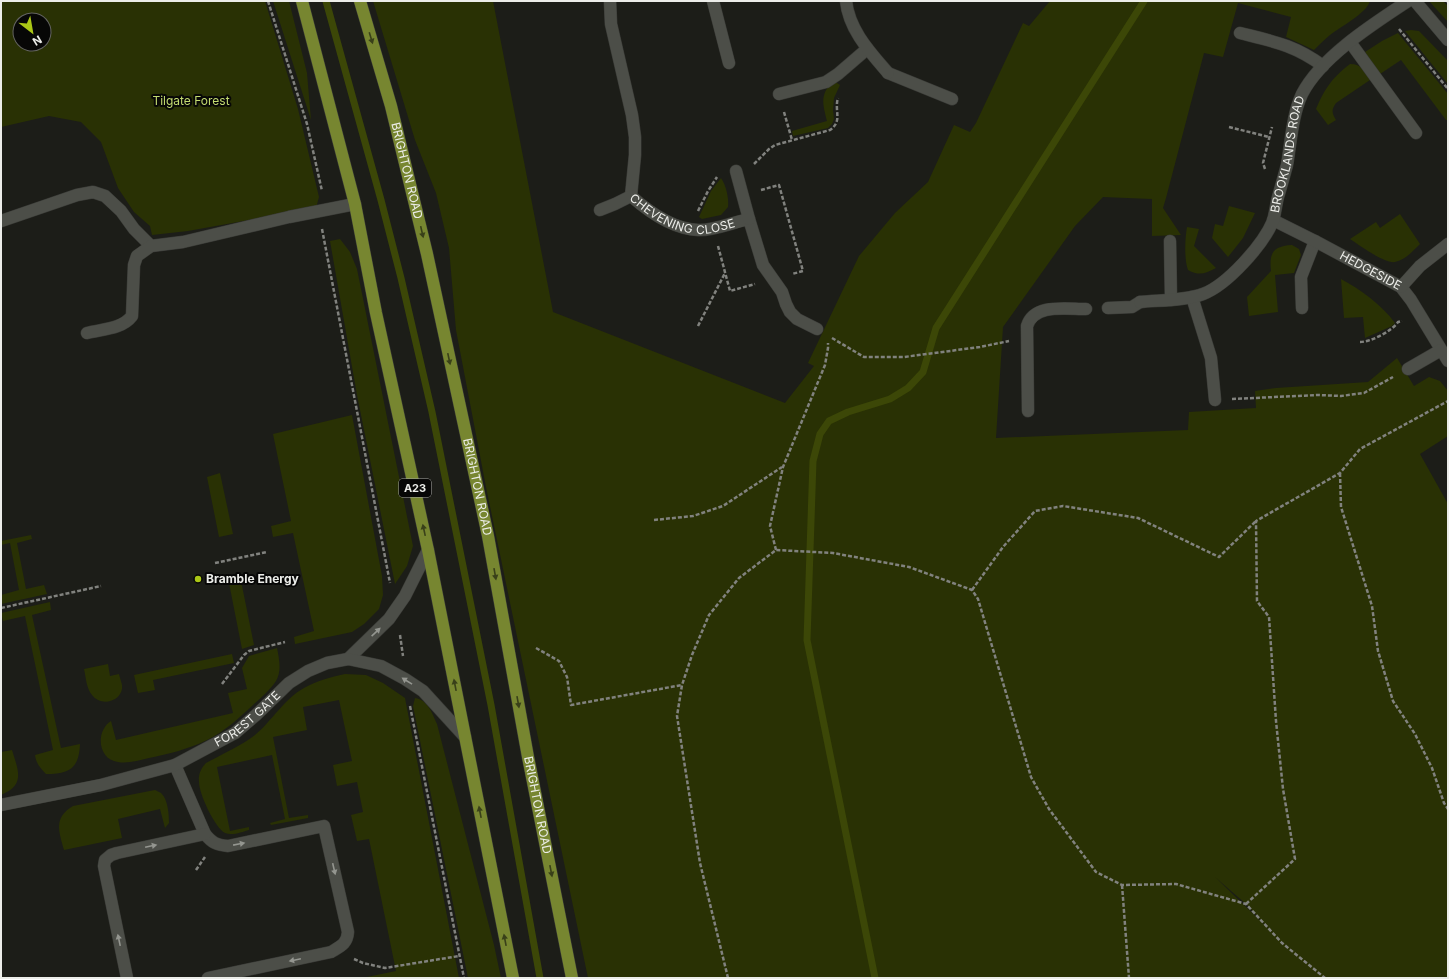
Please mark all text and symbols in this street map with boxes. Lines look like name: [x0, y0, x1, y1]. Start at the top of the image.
north arrow: [12, 12, 52, 52]
text: N: [30, 32, 44, 49]
one-way arrow: [368, 33, 374, 45]
park label: Tilgate Forest: [152, 93, 230, 108]
street label: BROOKLANDS ROAD: [1267, 93, 1308, 214]
street label: BRIGHTON ROAD: [388, 121, 426, 220]
street label: CHEVENING CLOSE: [627, 190, 737, 237]
one-way arrow: [419, 226, 425, 238]
street label: HEDGESIDE: [1337, 248, 1404, 293]
one-way arrow: [447, 353, 453, 365]
street label: BRIGHTON ROAD: [460, 437, 496, 537]
road number: A23: [399, 479, 431, 497]
one-way arrow: [420, 524, 426, 536]
one-way arrow: [492, 568, 498, 581]
place label: Bramble Energy: [206, 571, 299, 586]
marker: Bramble Energy: [193, 574, 203, 584]
one-way arrow: [371, 627, 381, 637]
one-way arrow: [402, 677, 412, 685]
one-way arrow: [452, 679, 458, 691]
street label: FOREST GATE: [212, 688, 283, 750]
one-way arrow: [515, 696, 521, 708]
street label: BRIGHTON ROAD: [521, 755, 555, 855]
one-way arrow: [477, 806, 483, 818]
one-way arrow: [233, 840, 245, 846]
one-way arrow: [145, 842, 157, 848]
one-way arrow: [331, 863, 337, 875]
one-way arrow: [548, 865, 554, 877]
one-way arrow: [116, 934, 122, 946]
one-way arrow: [502, 934, 508, 946]
one-way arrow: [289, 957, 301, 963]

